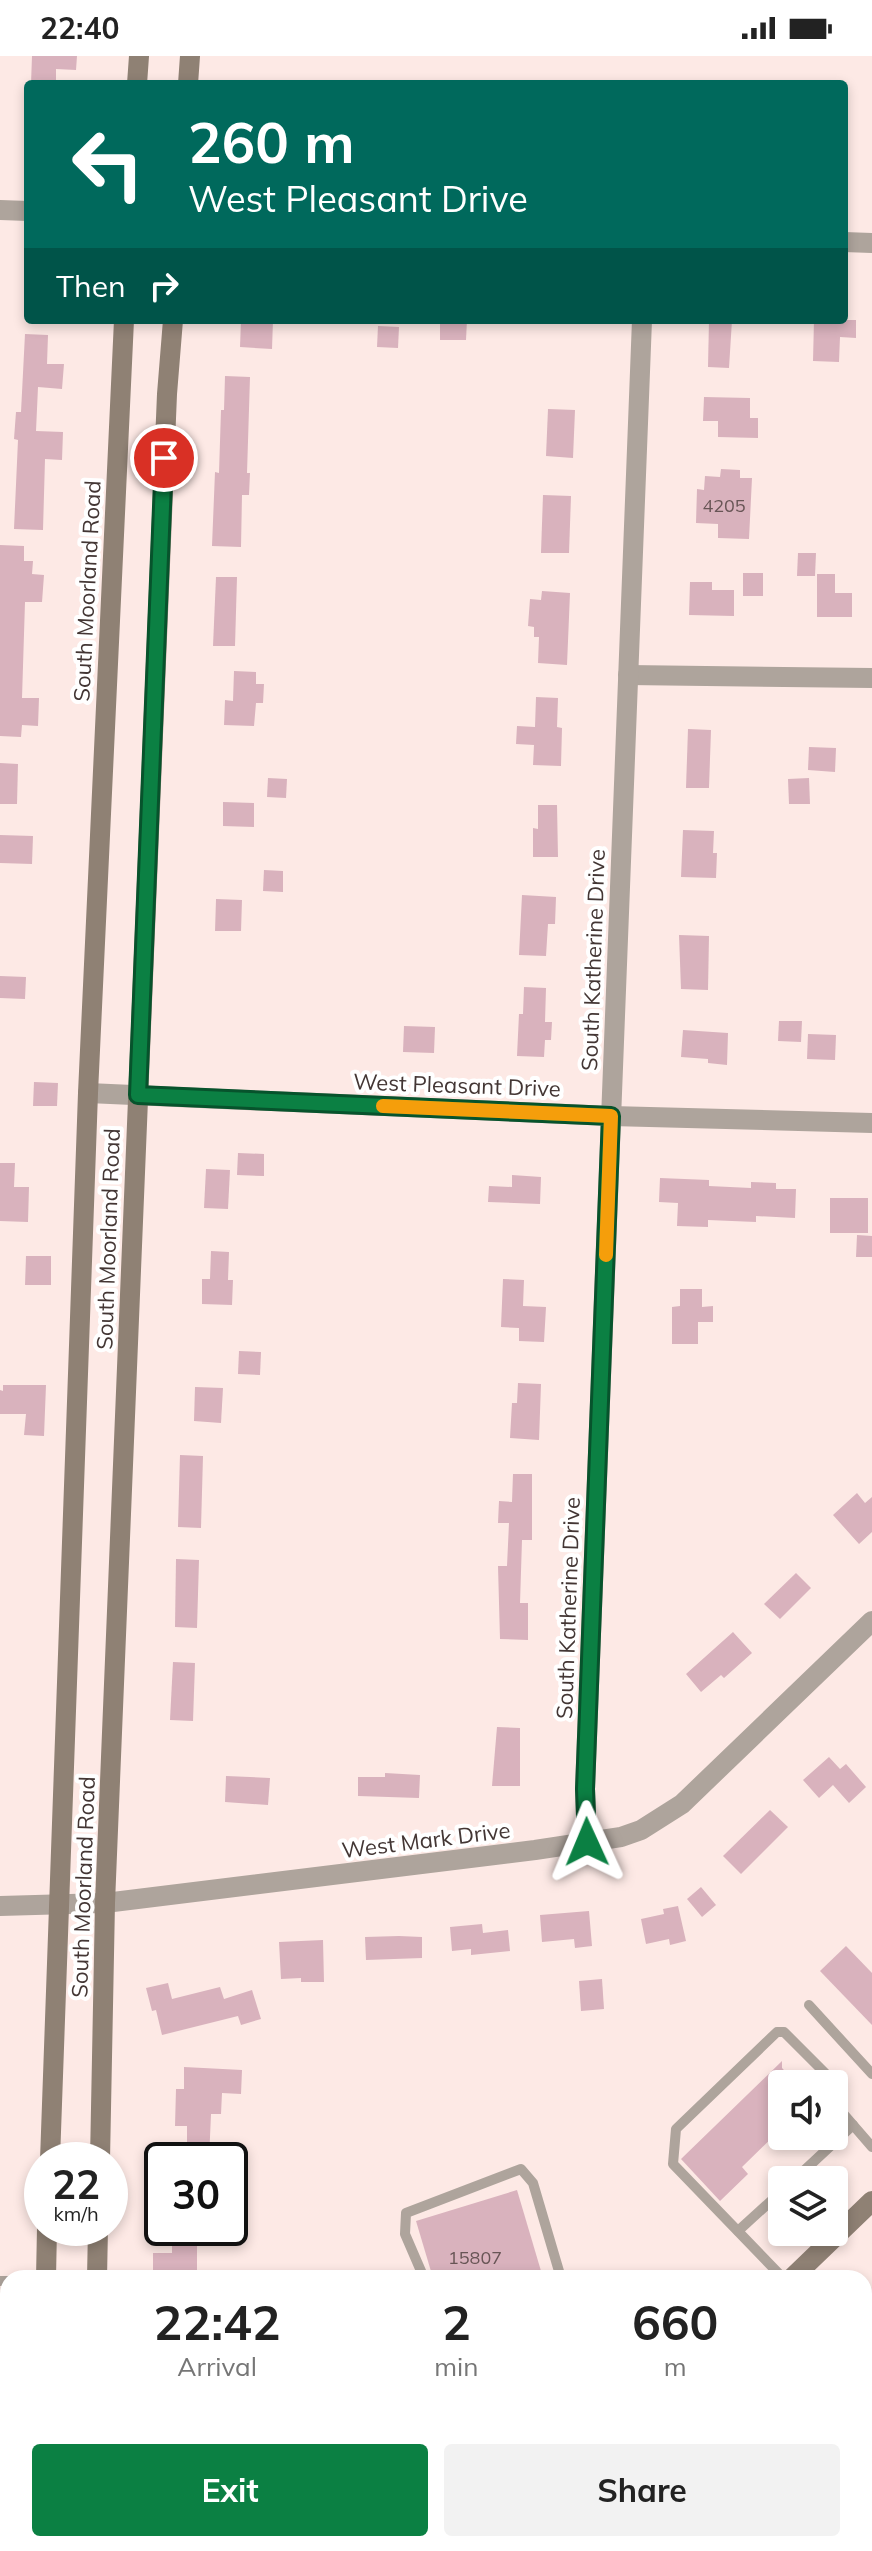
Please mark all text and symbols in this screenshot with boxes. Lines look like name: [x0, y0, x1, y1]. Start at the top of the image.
text: 22:40: [40, 9, 119, 47]
text: 260 m: [188, 107, 355, 177]
icon: left: [56, 112, 160, 216]
text: West Pleasant Drive: [188, 176, 528, 221]
icon: right: [142, 264, 186, 308]
text: Then: [56, 267, 126, 305]
pin: [130, 424, 198, 492]
icon: arrive: [142, 436, 186, 480]
street label: South Moorland Road: [67, 480, 107, 702]
house number: 4205: [702, 494, 746, 517]
street label: South Katherine Drive: [575, 849, 611, 1071]
street label: West Pleasant Drive: [353, 1067, 561, 1103]
street label: South Moorland Road: [90, 1128, 126, 1350]
street label: South Katherine Drive: [550, 1497, 586, 1719]
street label: South Moorland Road: [65, 1776, 101, 1998]
position arrow: [545, 1800, 629, 1884]
street label: West Mark Drive: [340, 1816, 512, 1864]
map controls: [768, 2070, 848, 2246]
button: sound: [768, 2070, 848, 2150]
speed limit sign: 30: [144, 2142, 248, 2246]
text: 22: [52, 2159, 100, 2209]
button: layers: [768, 2166, 848, 2246]
text: km/h: [53, 2201, 99, 2226]
house number: 15807: [448, 2246, 502, 2269]
text: 22:42: [154, 2292, 281, 2352]
text: 2: [442, 2292, 471, 2352]
text: 660: [632, 2292, 718, 2352]
text: Arrival: [177, 2350, 257, 2383]
text: min: [434, 2350, 478, 2383]
text: m: [664, 2350, 687, 2383]
button: Exit: [32, 2444, 428, 2536]
button: Share: [444, 2444, 840, 2536]

